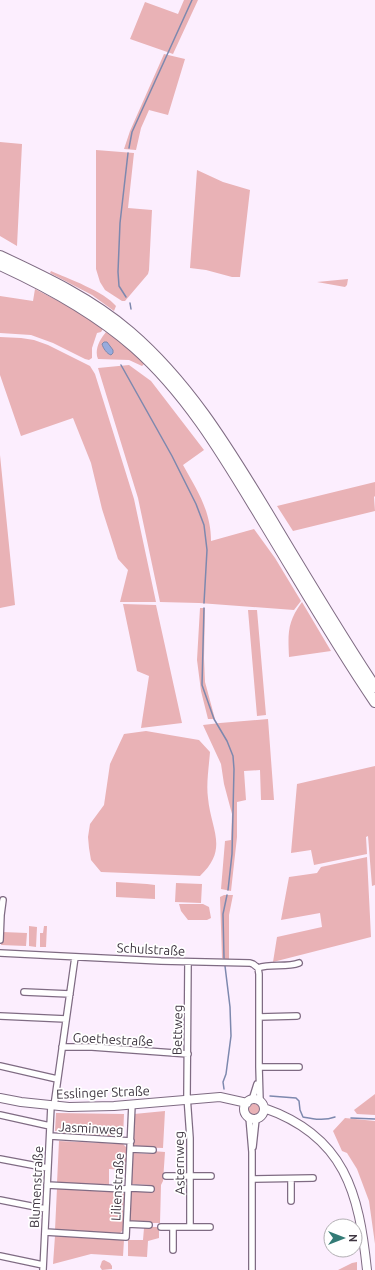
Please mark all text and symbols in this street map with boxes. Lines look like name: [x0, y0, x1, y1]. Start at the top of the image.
street label: Schulstraße: [116, 940, 186, 958]
street label: Bettweg: [170, 1005, 184, 1055]
street label: Goethestraße: [72, 1030, 154, 1048]
street label: Esslinger Straße: [56, 1083, 150, 1101]
street label: Jasminweg: [58, 1119, 124, 1137]
street label: Asternweg: [171, 1131, 187, 1195]
street label: Blumenstraße: [27, 1146, 45, 1228]
street label: Lilienstraße: [108, 1153, 126, 1221]
north arrow: [323, 1218, 363, 1258]
text: N: [347, 1234, 359, 1242]

